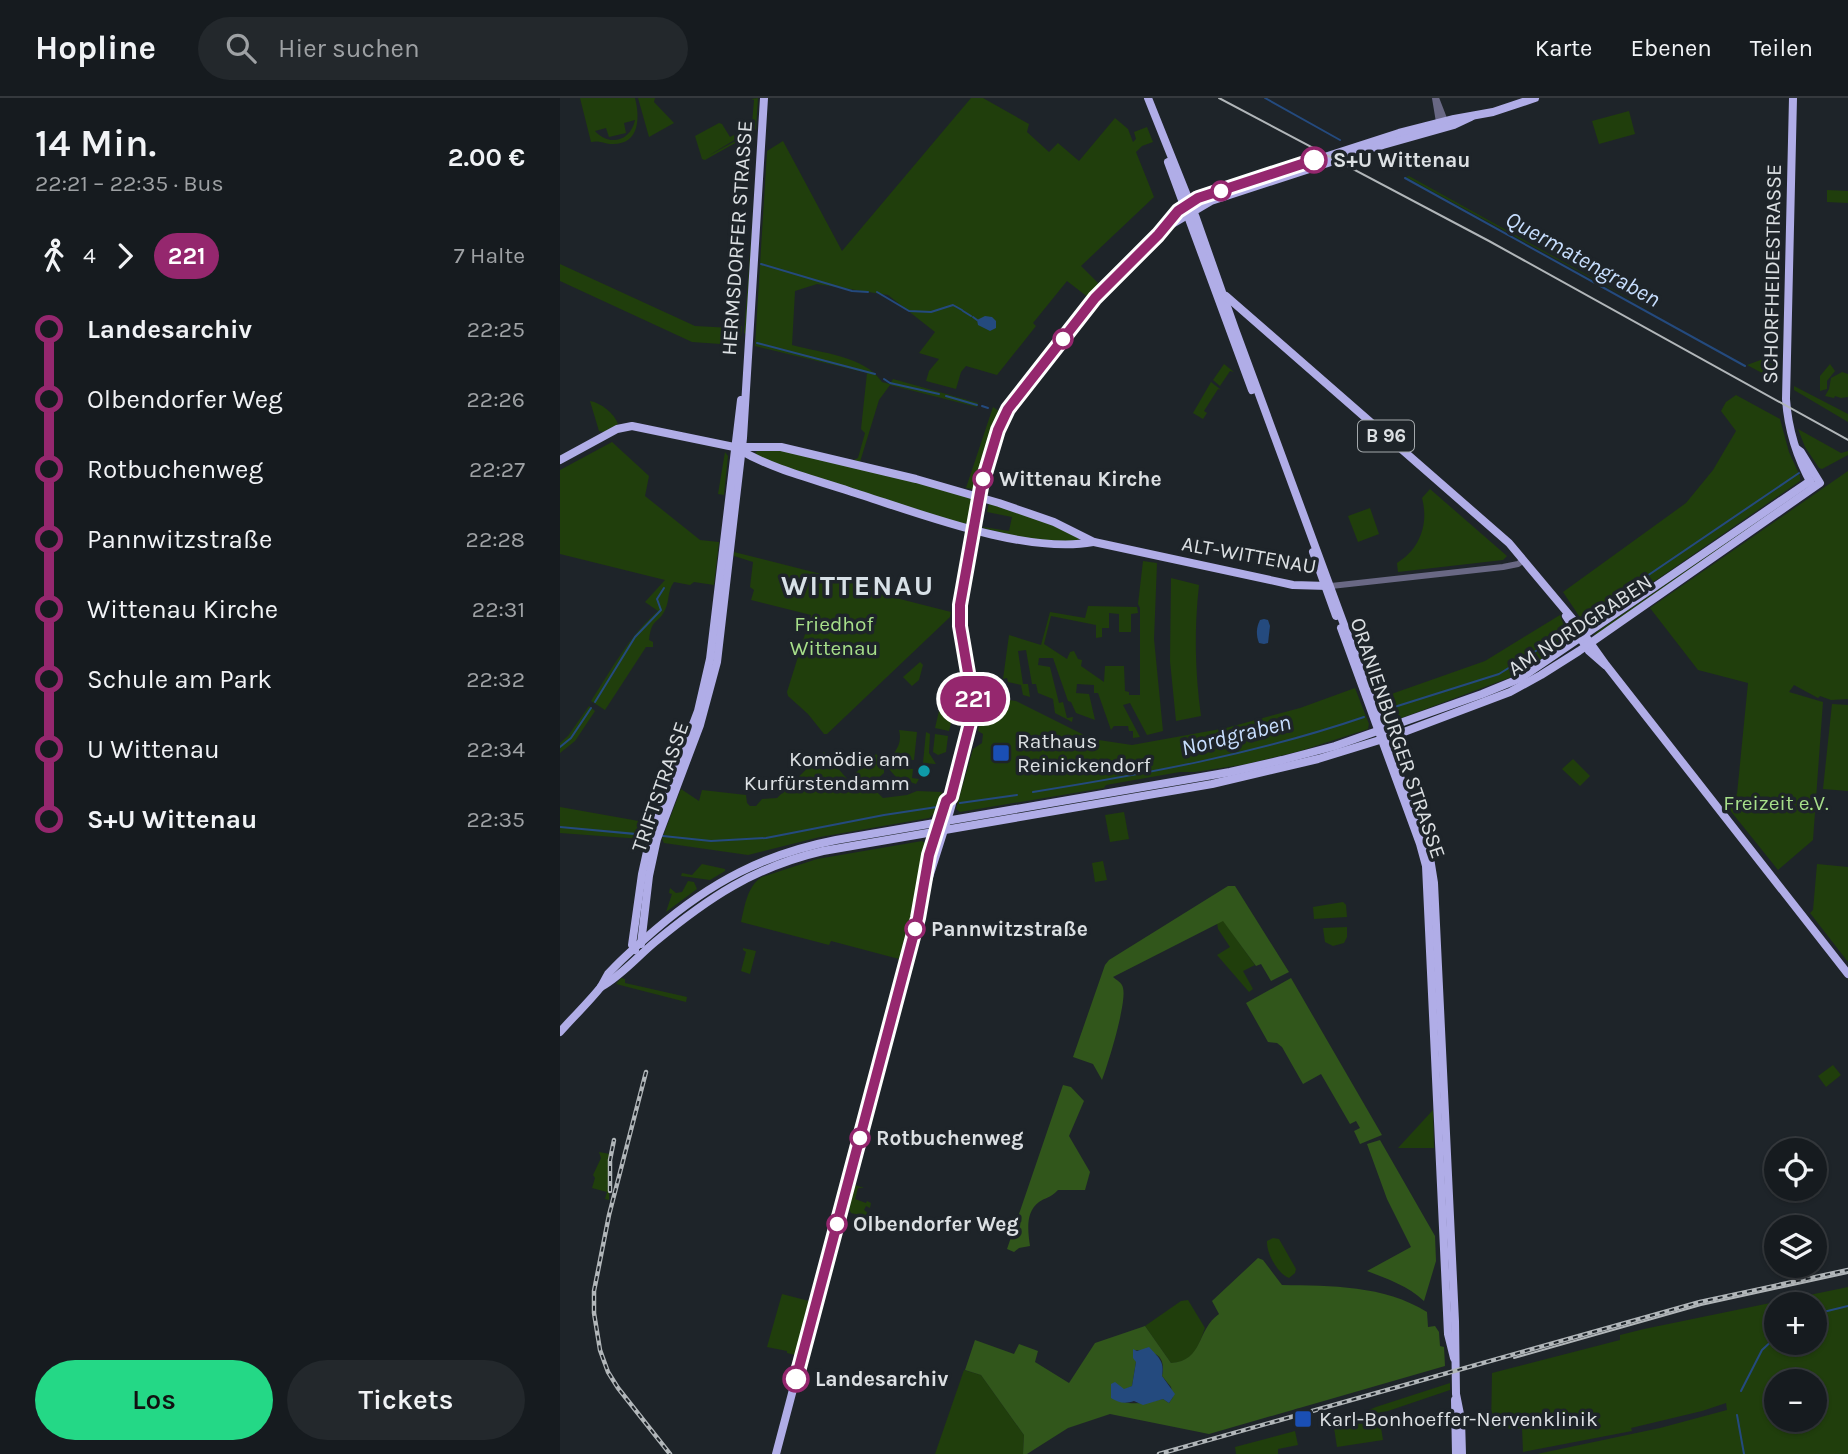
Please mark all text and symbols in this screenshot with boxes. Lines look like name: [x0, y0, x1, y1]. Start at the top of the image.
search box: [198, 17, 688, 80]
text: Hopline: [35, 29, 156, 67]
icon: search: [222, 29, 260, 67]
text: Hier suchen: [278, 33, 420, 64]
text: Karte: [1535, 34, 1592, 62]
text: Ebenen: [1630, 34, 1712, 62]
text: Teilen: [1750, 34, 1813, 62]
street label: HERMSDORFER STRASSE: [717, 120, 757, 356]
text: 14 Min.: [35, 121, 156, 166]
text: 2.00 €: [448, 142, 525, 173]
marker: S+U Wittenau: [1301, 147, 1327, 173]
place label: S+U Wittenau: [1333, 148, 1470, 172]
street label: SCHORFHEIDESTRASSE: [1758, 164, 1786, 384]
text: 22:21 – 22:35 · Bus: [35, 170, 224, 197]
unlabelled marker: [1211, 181, 1231, 201]
water label: Quermatengraben: [1501, 205, 1665, 313]
icon: walk: [35, 237, 73, 275]
icon: forward: [106, 237, 144, 275]
text: 4: [83, 242, 96, 269]
text: 221: [168, 242, 205, 270]
text: 7 Halte: [454, 242, 525, 269]
text: Landesarchiv: [87, 314, 252, 345]
text: 22:25: [467, 316, 525, 343]
unlabelled marker: [1053, 329, 1073, 349]
text: Olbendorfer Weg: [87, 384, 283, 415]
text: 22:26: [467, 386, 525, 413]
road number: B 96: [1358, 420, 1414, 452]
text: Rotbuchenweg: [87, 454, 263, 485]
text: 22:27: [469, 456, 525, 483]
place label: Wittenau Kirche: [999, 467, 1162, 491]
marker: Wittenau Kirche: [973, 469, 993, 489]
text: Pannwitzstraße: [87, 524, 272, 555]
text: 22:28: [466, 526, 525, 553]
street label: ALT-WITTENAU: [1180, 531, 1318, 579]
district label: WITTENAU: [781, 569, 935, 602]
street label: AM NORDGRABEN: [1503, 569, 1657, 681]
text: Wittenau Kirche: [87, 594, 278, 625]
text: 22:31: [472, 596, 525, 623]
park label: Friedhof Wittenau: [790, 612, 878, 660]
street label: ORANIENBURGER STRASSE: [1345, 614, 1451, 862]
text: Schule am Park: [87, 664, 272, 695]
text: 22:32: [466, 666, 525, 693]
line badge: 221: [933, 676, 1013, 722]
text: 221: [954, 685, 992, 713]
water label: Nordgraben: [1178, 708, 1294, 762]
street label: TRIFTSTRASSE: [626, 719, 694, 855]
place label: Rathaus Reinickendorf: [1017, 729, 1151, 777]
text: U Wittenau: [87, 734, 220, 765]
text: 22:34: [467, 736, 525, 763]
marker: Rathaus Reinickendorf: [991, 743, 1011, 763]
place label: Komödie am Kurfürstendamm: [744, 747, 910, 795]
marker: Komödie am Kurfürstendamm: [916, 763, 932, 779]
park label: Freizeit e.V.: [1723, 791, 1829, 815]
text: S+U Wittenau: [87, 804, 257, 835]
text: 22:35: [466, 806, 525, 833]
place label: Pannwitzstraße: [931, 917, 1088, 941]
marker: Pannwitzstraße: [905, 919, 925, 939]
place label: Rotbuchenweg: [876, 1126, 1023, 1150]
marker: Rotbuchenweg: [850, 1128, 870, 1148]
map controls: [1764, 1138, 1827, 1432]
button: locate: [1764, 1138, 1827, 1201]
place label: Olbendorfer Weg: [853, 1212, 1019, 1236]
marker: Olbendorfer Weg: [827, 1214, 847, 1234]
button: layers: [1764, 1215, 1827, 1278]
button: +: [1764, 1292, 1827, 1355]
button: Los: [35, 1360, 273, 1440]
button: Tickets: [287, 1360, 525, 1440]
marker: Landesarchiv: [783, 1366, 809, 1392]
place label: Landesarchiv: [815, 1367, 948, 1391]
button: −: [1764, 1369, 1827, 1432]
place label: Karl-Bonhoeffer-Nervenklinik: [1319, 1407, 1598, 1431]
marker: Karl-Bonhoeffer-Nervenklinik: [1293, 1409, 1313, 1429]

